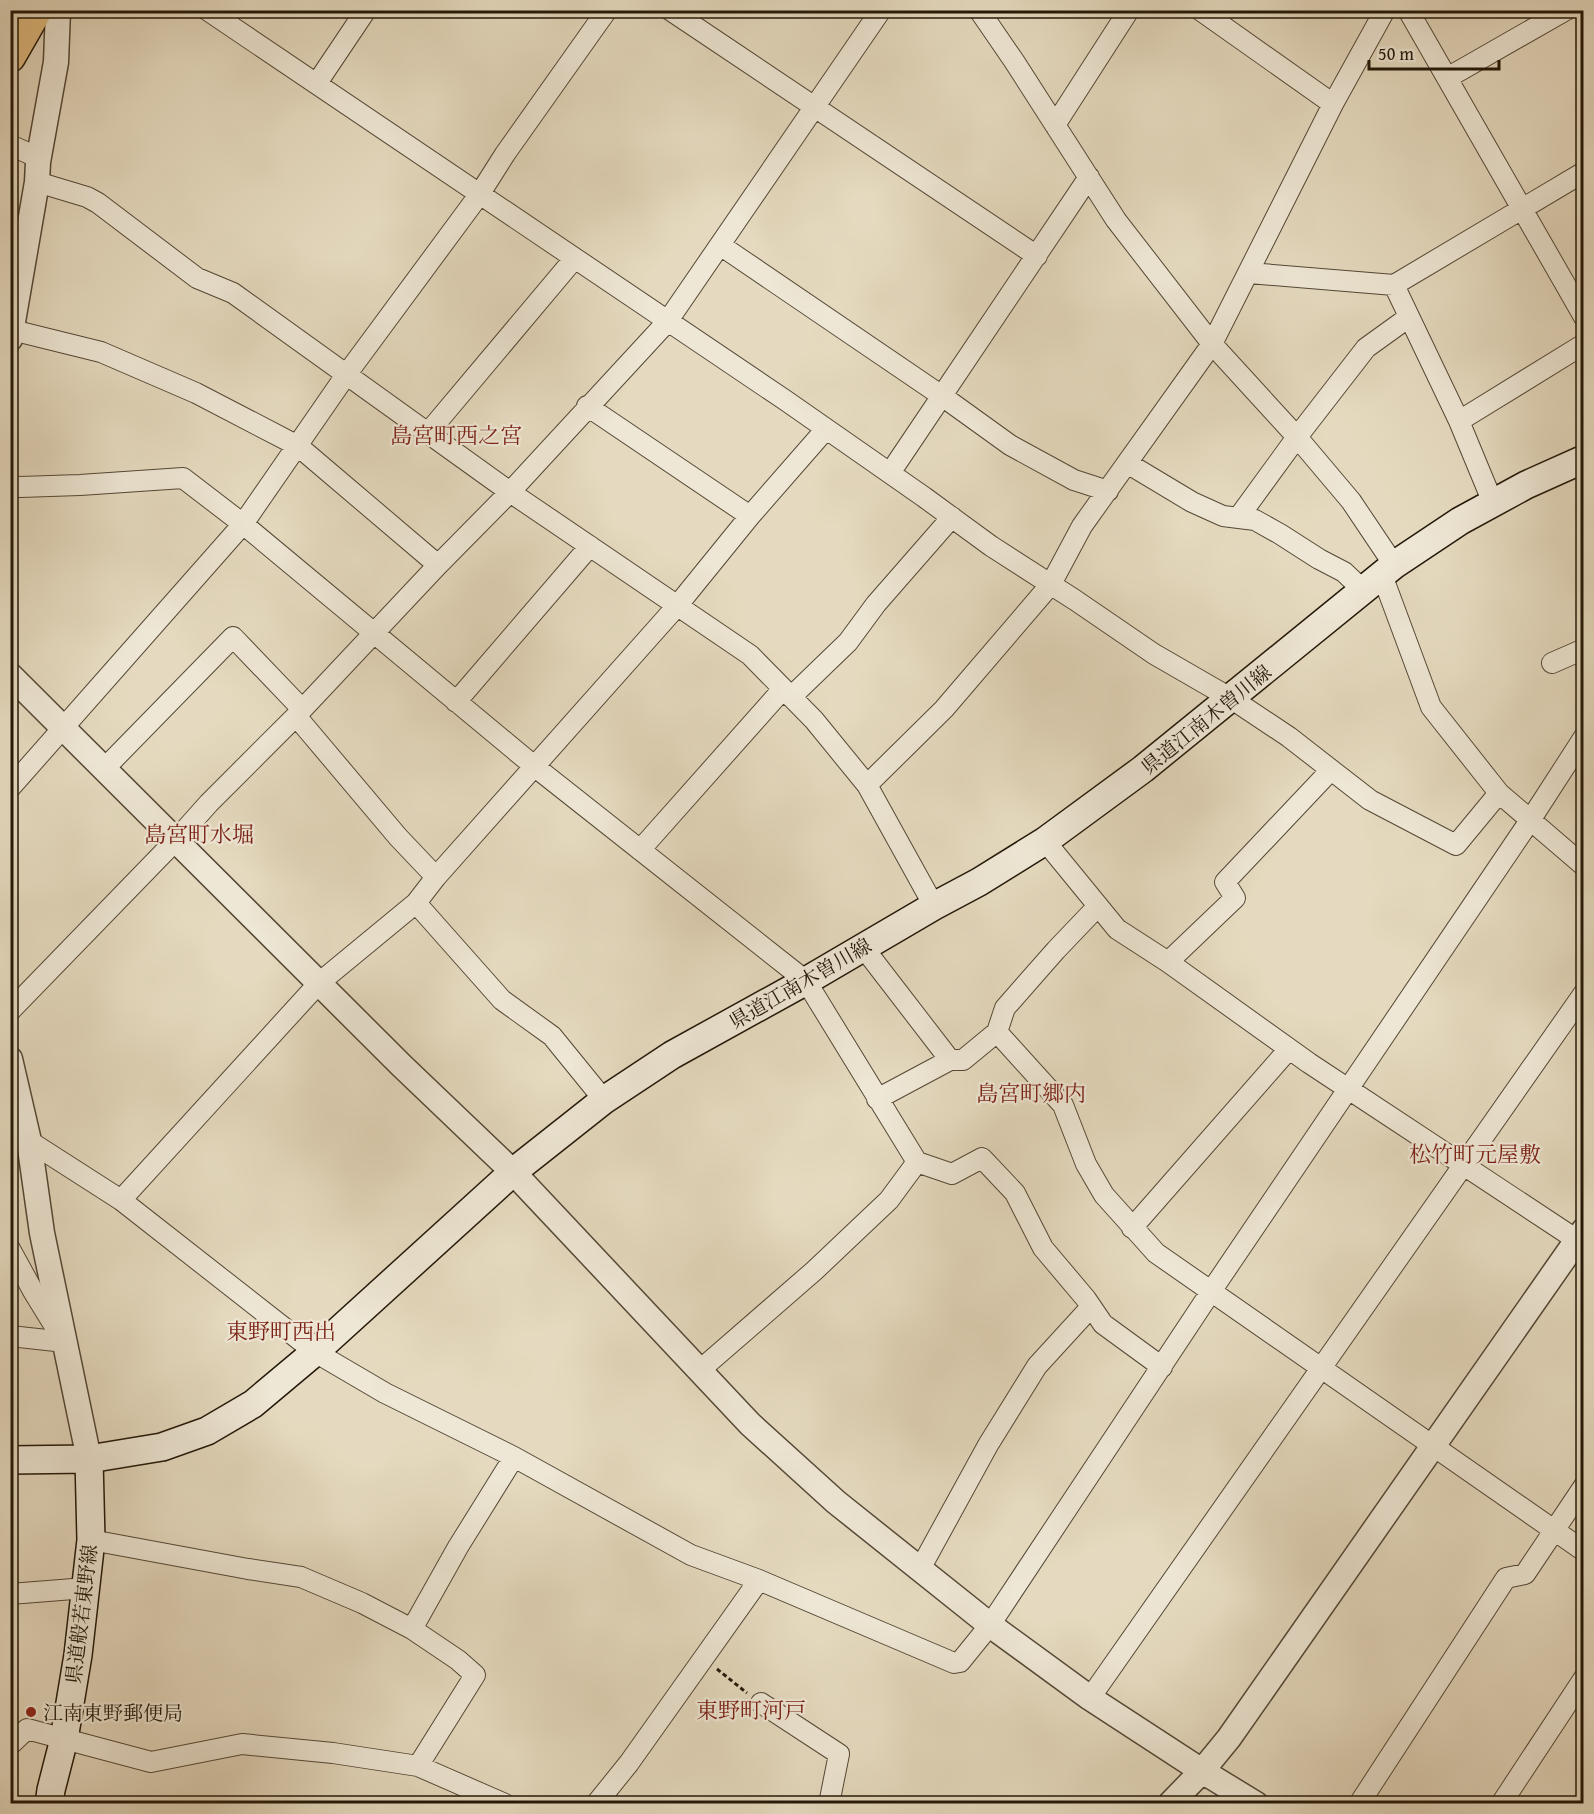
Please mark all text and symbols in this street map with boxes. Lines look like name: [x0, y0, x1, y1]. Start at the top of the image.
scale bar: [1369, 33, 1500, 71]
text: 50 m: [1378, 40, 1414, 67]
district label: 島宮町西之宮: [390, 419, 522, 451]
street label: 県道江南木曽川線: [1135, 657, 1277, 781]
district label: 島宮町水堀: [144, 818, 254, 850]
street label: 県道江南木曽川線: [723, 930, 877, 1036]
district label: 島宮町郷内: [976, 1077, 1086, 1109]
district label: 松竹町元屋敷: [1409, 1138, 1541, 1170]
district label: 東野町西出: [226, 1315, 336, 1347]
street label: 県道般若東野線: [58, 1543, 104, 1685]
district label: 東野町河戸: [696, 1694, 806, 1726]
place label: 江南東野郵便局: [43, 1698, 183, 1727]
marker: 江南東野郵便局: [24, 1705, 38, 1719]

